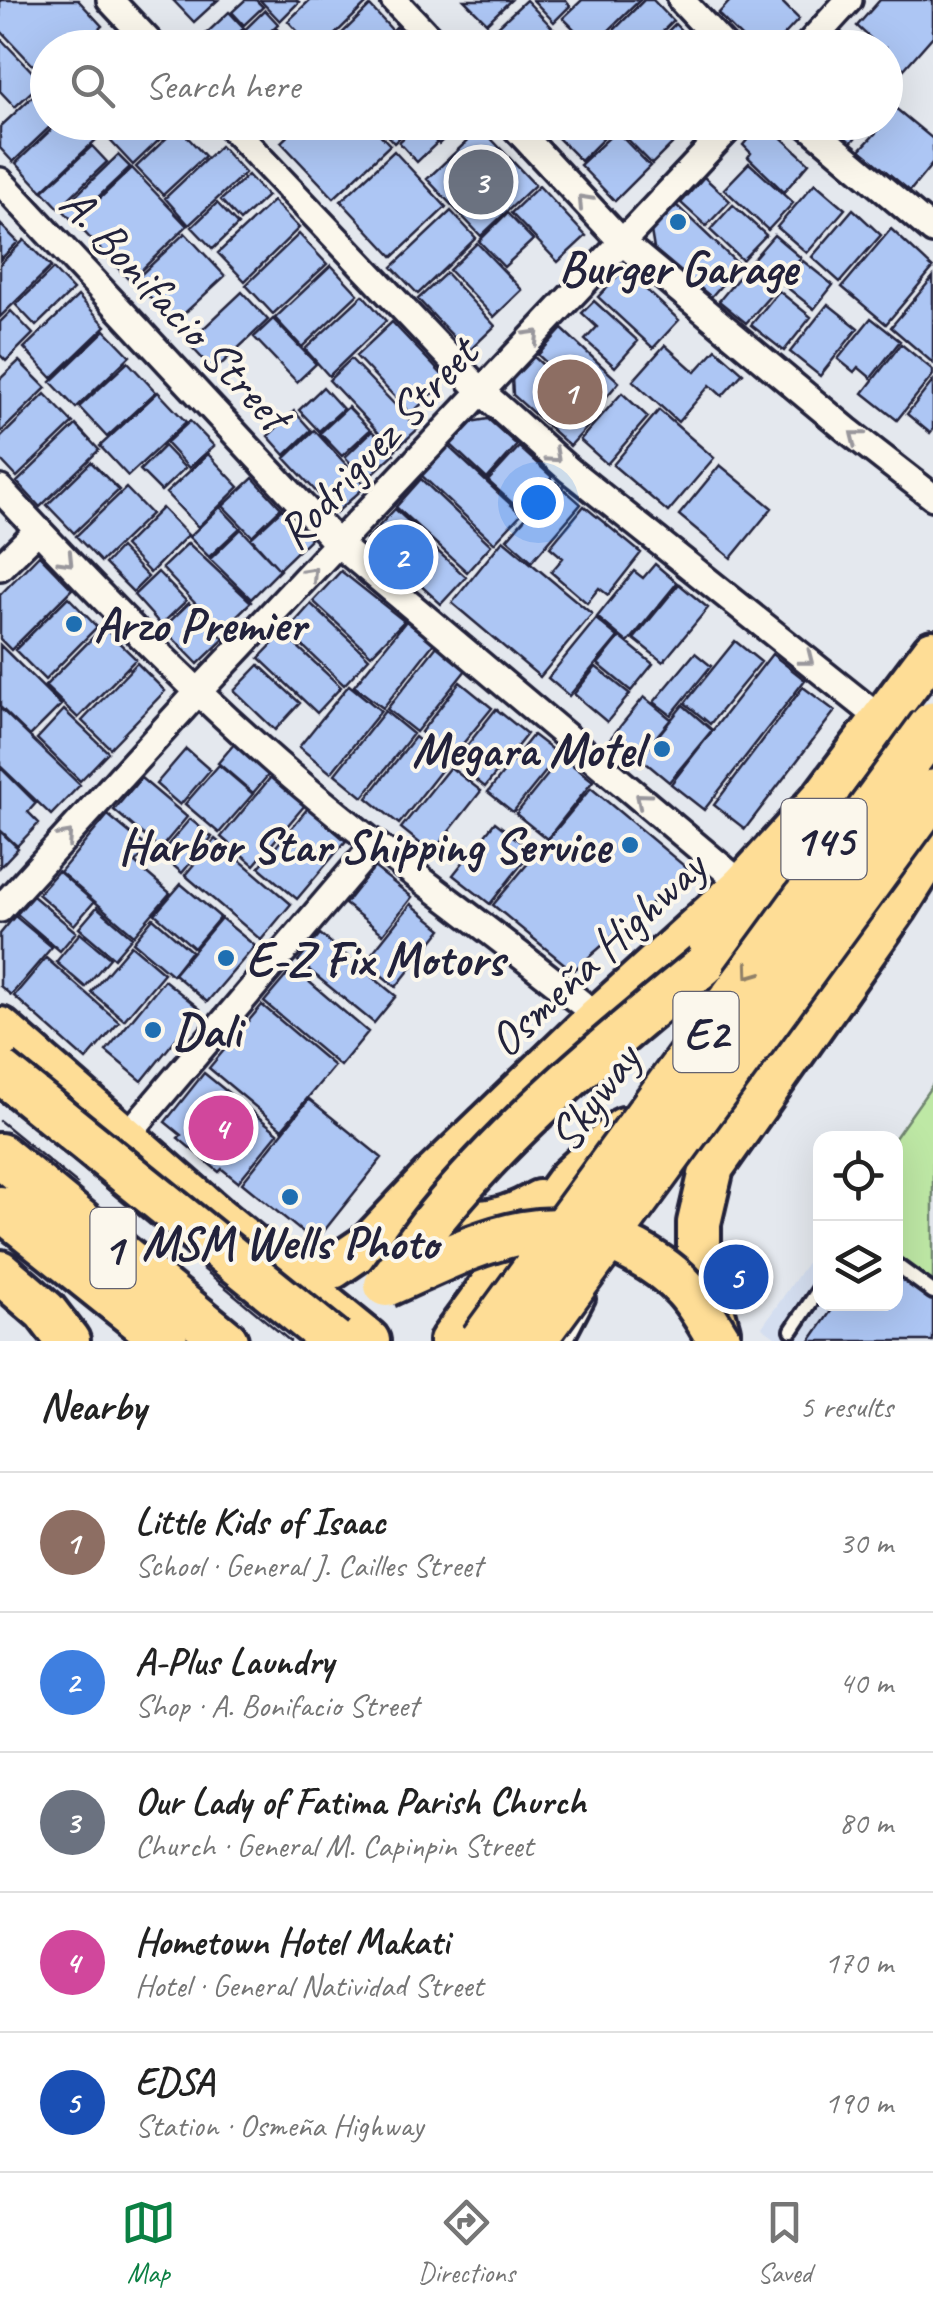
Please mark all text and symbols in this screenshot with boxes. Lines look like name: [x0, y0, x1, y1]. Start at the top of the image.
search box: [30, 30, 903, 140]
icon: search: [65, 58, 120, 113]
text: Search here: [145, 62, 300, 109]
pin: 3: [448, 144, 514, 220]
street label: A. Bonifacio Street: [47, 174, 308, 447]
one-way arrow: [578, 195, 596, 213]
marker: Burger Garage: [667, 211, 689, 233]
place label: Burger Garage: [559, 238, 801, 298]
street label: Rodriguez Street: [263, 321, 493, 561]
one-way arrow: [521, 330, 539, 348]
pin: 1: [538, 354, 602, 430]
one-way arrow: [849, 431, 867, 449]
one-way arrow: [542, 444, 561, 462]
your location: [513, 477, 564, 528]
pin: 2: [368, 520, 434, 594]
one-way arrow: [55, 548, 73, 567]
one-way arrow: [299, 567, 317, 585]
place label: Arzo Premier: [94, 595, 310, 655]
marker: Arzo Premier: [63, 613, 85, 635]
one-way arrow: [796, 647, 814, 665]
place label: Megara Motel: [412, 720, 651, 780]
marker: Megara Motel: [651, 738, 673, 760]
one-way arrow: [635, 792, 654, 810]
road number: 145: [782, 799, 866, 879]
place label: Harbor Star Shipping Service: [118, 816, 614, 876]
one-way arrow: [54, 830, 72, 849]
marker: Harbor Star Shipping Service: [619, 834, 641, 856]
street label: Osmeña Highway: [475, 835, 721, 1070]
place label: E-Z Fix Motors: [246, 929, 508, 989]
marker: E-Z Fix Motors: [215, 947, 237, 969]
one-way arrow: [745, 961, 762, 979]
road number: E2: [674, 992, 738, 1072]
place label: Dali: [173, 1001, 246, 1061]
marker: Dali: [142, 1019, 164, 1041]
street label: Skyway: [535, 1029, 655, 1163]
pin: 4: [188, 1090, 254, 1166]
map controls: [813, 1131, 903, 1311]
button: locate: [813, 1131, 903, 1221]
marker: MSM Wells Photo: [279, 1186, 301, 1208]
road number: 1: [90, 1208, 136, 1288]
place label: MSM Wells Photo: [142, 1213, 443, 1273]
button: layers: [813, 1221, 903, 1311]
pin: 5: [704, 1240, 768, 1314]
text: Nearby: [40, 1380, 146, 1433]
text: 5 results: [799, 1386, 893, 1427]
text: Little Kids of Isaac: [135, 1498, 385, 1545]
text: 1: [65, 1522, 80, 1563]
text: 30 m: [839, 1522, 893, 1563]
text: School · General J. Cailles Street: [135, 1545, 482, 1586]
text: A-Plus Laundry: [135, 1638, 333, 1685]
text: 2: [65, 1662, 80, 1703]
text: 40 m: [839, 1662, 893, 1703]
text: Shop · A. Bonifacio Street: [135, 1685, 418, 1726]
text: Our Lady of Fatima Parish Church: [135, 1778, 586, 1825]
text: 3: [65, 1802, 80, 1843]
text: 80 m: [839, 1802, 893, 1843]
text: Church · General M. Capinpin Street: [135, 1825, 533, 1866]
text: Hometown Hotel Makati: [135, 1918, 449, 1965]
text: 4: [65, 1942, 80, 1983]
text: 170 m: [824, 1942, 893, 1983]
text: Hotel · General Natividad Street: [135, 1965, 483, 2006]
text: EDSA: [135, 2058, 214, 2105]
text: 5: [66, 2082, 79, 2123]
text: 190 m: [824, 2082, 893, 2123]
text: Station · Osmeña Highway: [135, 2105, 423, 2146]
tab: Map: [121, 2195, 176, 2290]
tab: Directions: [418, 2195, 515, 2290]
tab: Saved: [757, 2195, 812, 2290]

